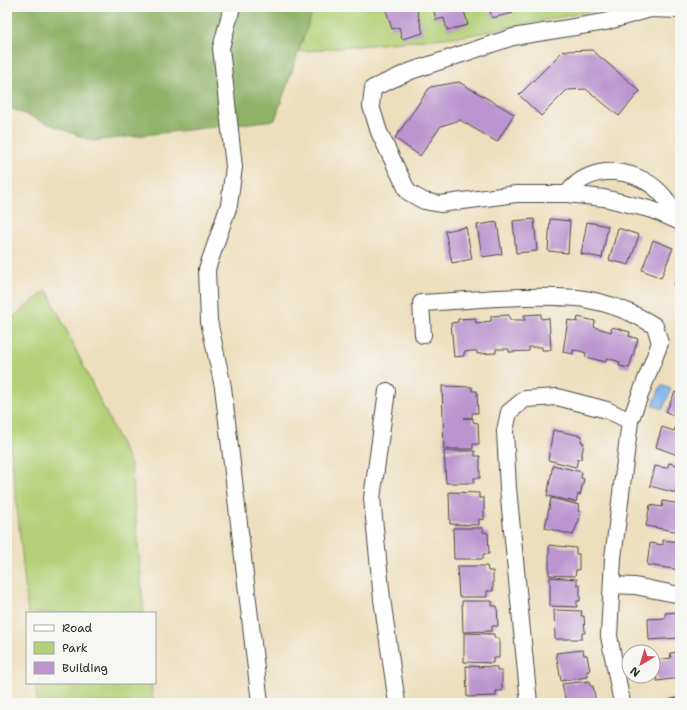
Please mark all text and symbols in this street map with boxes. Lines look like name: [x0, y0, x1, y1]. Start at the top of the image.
legend: [26, 612, 156, 684]
text: Road: [62, 620, 93, 636]
text: Park: [62, 640, 88, 656]
north arrow: [621, 644, 661, 684]
text: Building: [62, 660, 108, 676]
text: N: [627, 663, 643, 680]

